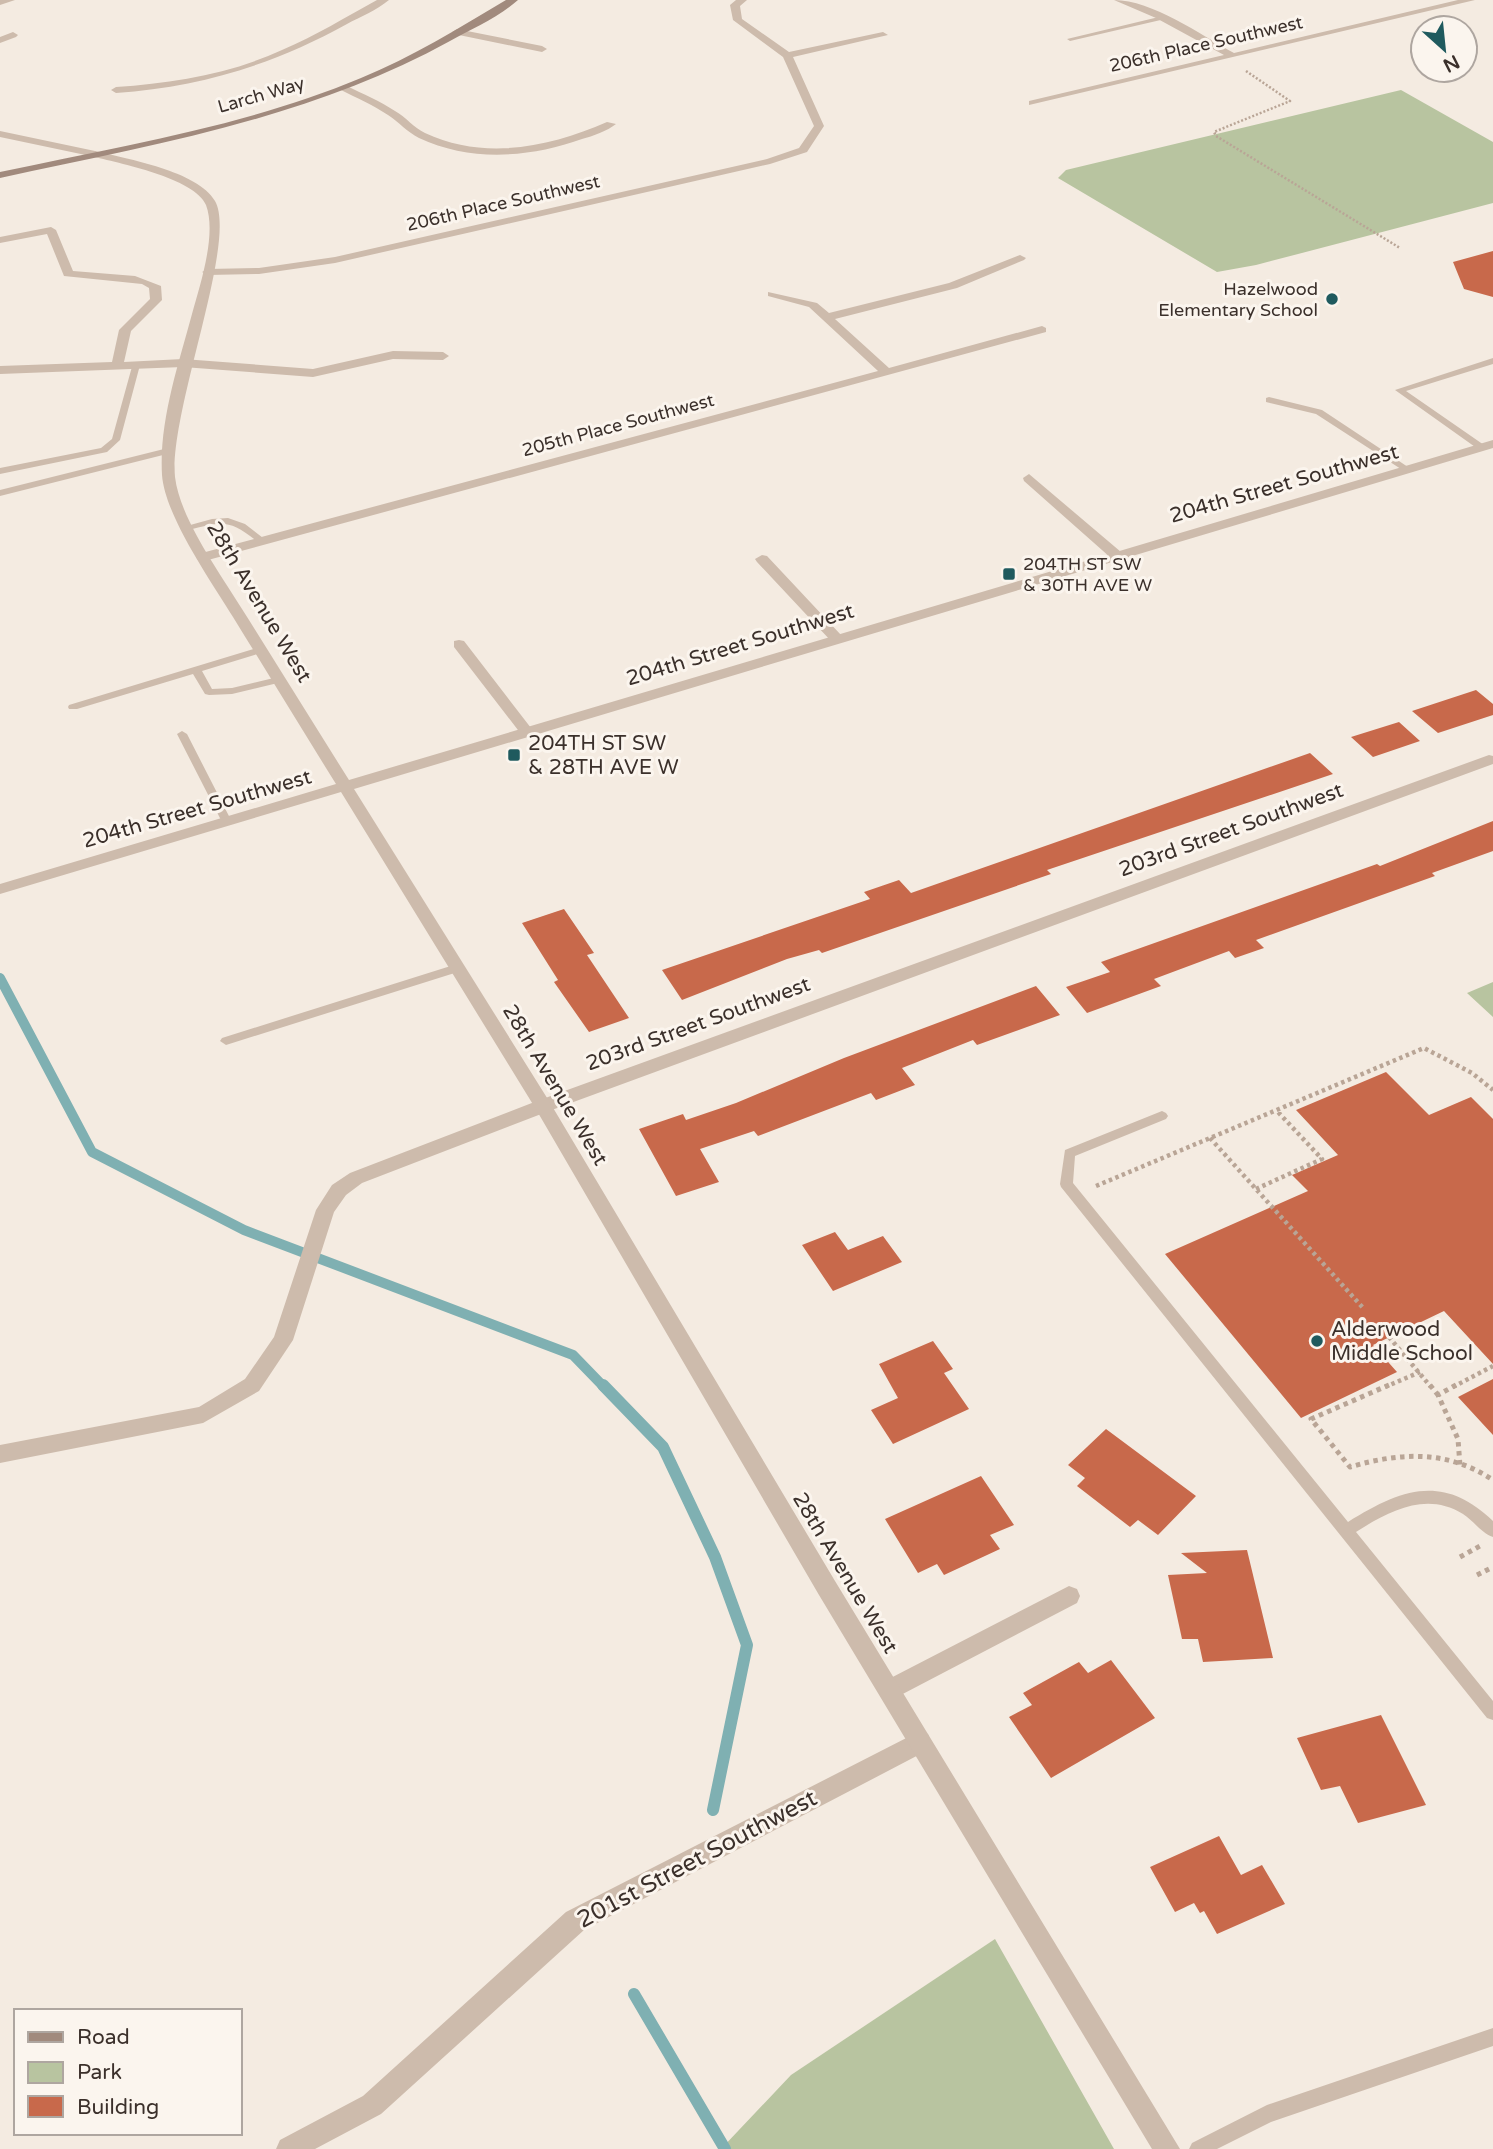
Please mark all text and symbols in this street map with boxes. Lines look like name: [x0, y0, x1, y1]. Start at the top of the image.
street label: 206th Place Southwest: [1107, 11, 1305, 77]
north arrow: [1409, 14, 1479, 84]
text: N: [1439, 50, 1463, 77]
street label: Larch Way: [215, 72, 307, 118]
street label: 206th Place Southwest: [404, 170, 602, 236]
place label: Hazelwood Elementary School: [1158, 278, 1318, 321]
marker: Hazelwood Elementary School: [1324, 291, 1340, 307]
street label: 205th Place Southwest: [520, 389, 717, 461]
street label: 204th Street Southwest: [1167, 439, 1401, 529]
street label: 28th Avenue West: [201, 517, 317, 687]
place label: 204TH ST SW & 30TH AVE W: [1023, 553, 1152, 596]
marker: 204TH ST SW & 30TH AVE W: [1001, 566, 1017, 582]
street label: 204th Street Southwest: [623, 598, 857, 692]
place label: 204TH ST SW & 28TH AVE W: [528, 731, 679, 780]
marker: 204TH ST SW & 28TH AVE W: [506, 747, 522, 763]
street label: 204th Street Southwest: [80, 764, 314, 854]
street label: 203rd Street Southwest: [1115, 778, 1347, 882]
street label: 203rd Street Southwest: [582, 972, 814, 1076]
street label: 28th Avenue West: [497, 1000, 613, 1170]
place label: Alderwood Middle School: [1331, 1317, 1473, 1366]
marker: Alderwood Middle School: [1309, 1333, 1325, 1349]
street label: 28th Avenue West: [787, 1488, 903, 1658]
street label: 201st Street Southwest: [572, 1783, 822, 1935]
legend: [14, 2009, 242, 2135]
text: Road: [77, 2025, 130, 2050]
text: Park: [77, 2060, 122, 2085]
text: Building: [77, 2095, 159, 2120]

